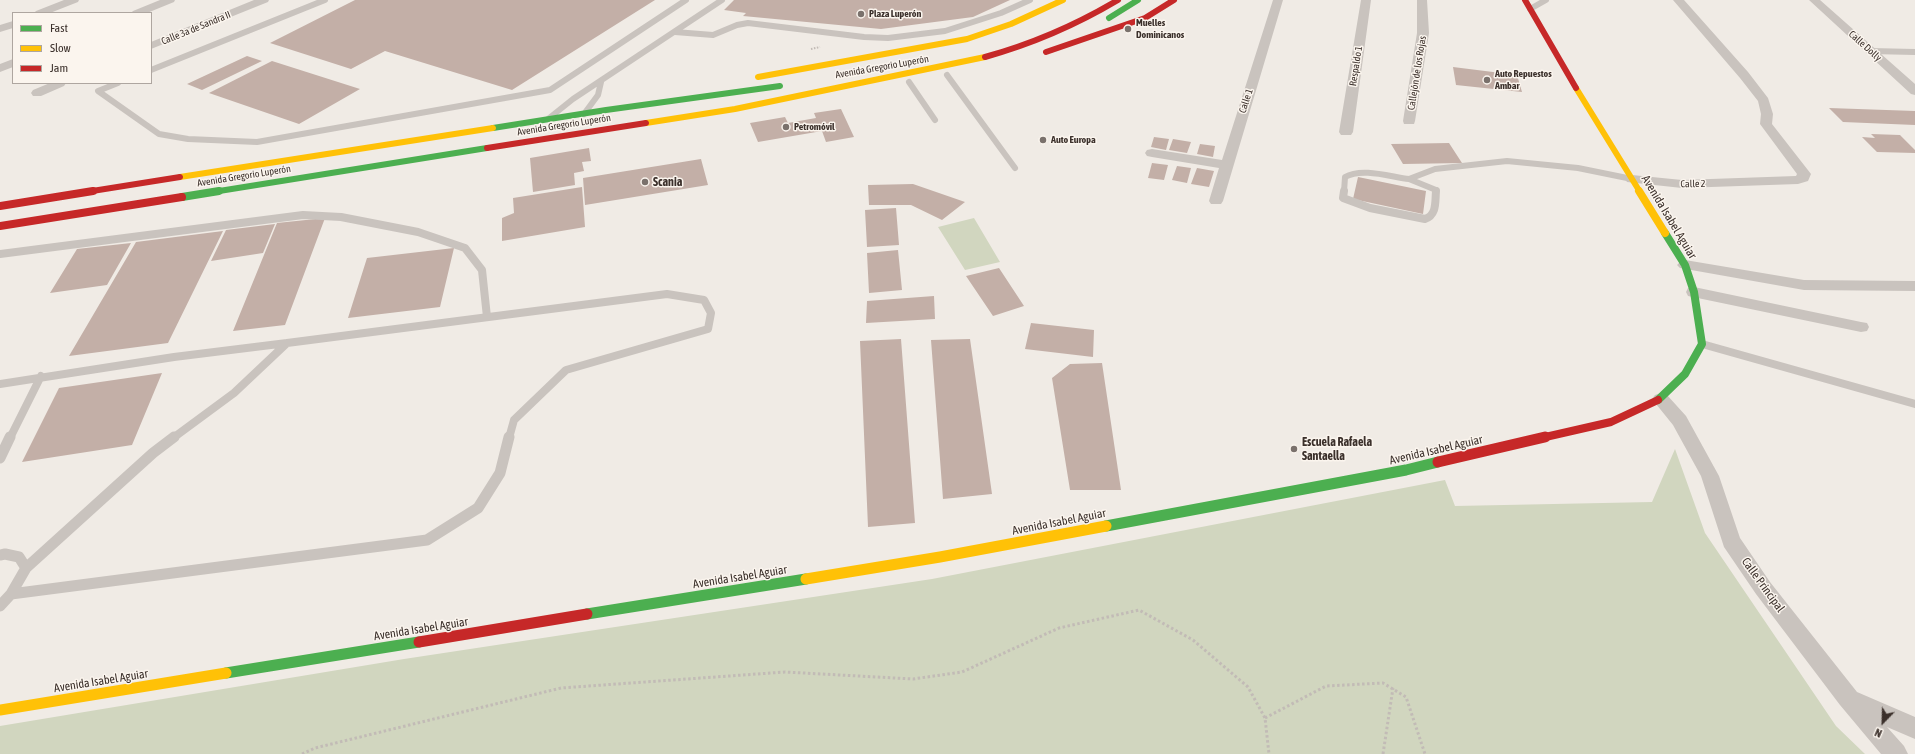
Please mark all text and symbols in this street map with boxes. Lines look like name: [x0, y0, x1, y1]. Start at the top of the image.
place label: Plaza Luperón: [869, 8, 921, 20]
street label: Calle 3a de Sandra II: [159, 9, 233, 47]
marker: Plaza Luperón: [856, 9, 866, 19]
legend: [12, 12, 152, 84]
place label: Muelles Dominicanos: [1136, 17, 1184, 40]
text: Fast: [50, 21, 68, 35]
marker: Muelles Dominicanos: [1123, 24, 1133, 34]
street label: Calle Dolly: [1846, 28, 1884, 64]
street label: Callejón de los Rojas: [1405, 35, 1429, 111]
text: Slow: [50, 41, 71, 55]
street label: Respaldo 1: [1347, 45, 1365, 87]
street label: Avenida Gregorio Luperón: [834, 53, 930, 81]
text: Jam: [50, 61, 68, 75]
place label: Auto Repuestos Ambar: [1495, 68, 1552, 92]
marker: Auto Repuestos Ambar: [1482, 75, 1492, 85]
street label: Calle 1: [1236, 87, 1256, 115]
street label: Avenida Gregorio Luperón: [516, 112, 612, 138]
place label: Petromóvil: [794, 121, 835, 133]
marker: Petromóvil: [781, 122, 791, 132]
place label: Auto Europa: [1051, 134, 1096, 146]
marker: Auto Europa: [1038, 135, 1048, 145]
street label: Avenida Gregorio Luperón: [196, 163, 292, 189]
street label: Avenida Isabel Aguiar: [1638, 172, 1700, 262]
place label: Scania: [653, 175, 682, 189]
marker: Scania: [640, 177, 650, 187]
street label: Calle 2: [1680, 178, 1706, 190]
street label: Avenida Isabel Aguiar: [1388, 432, 1484, 468]
place label: Escuela Rafaela Santaella: [1302, 435, 1372, 463]
marker: Escuela Rafaela Santaella: [1289, 444, 1299, 454]
street label: Avenida Isabel Aguiar: [1011, 506, 1107, 538]
street label: Calle Principal: [1738, 555, 1788, 615]
street label: Avenida Isabel Aguiar: [692, 562, 788, 592]
street label: Avenida Isabel Aguiar: [373, 614, 469, 644]
street label: Avenida Isabel Aguiar: [53, 666, 149, 696]
north arrow: [1863, 702, 1903, 742]
text: N: [1873, 726, 1884, 740]

